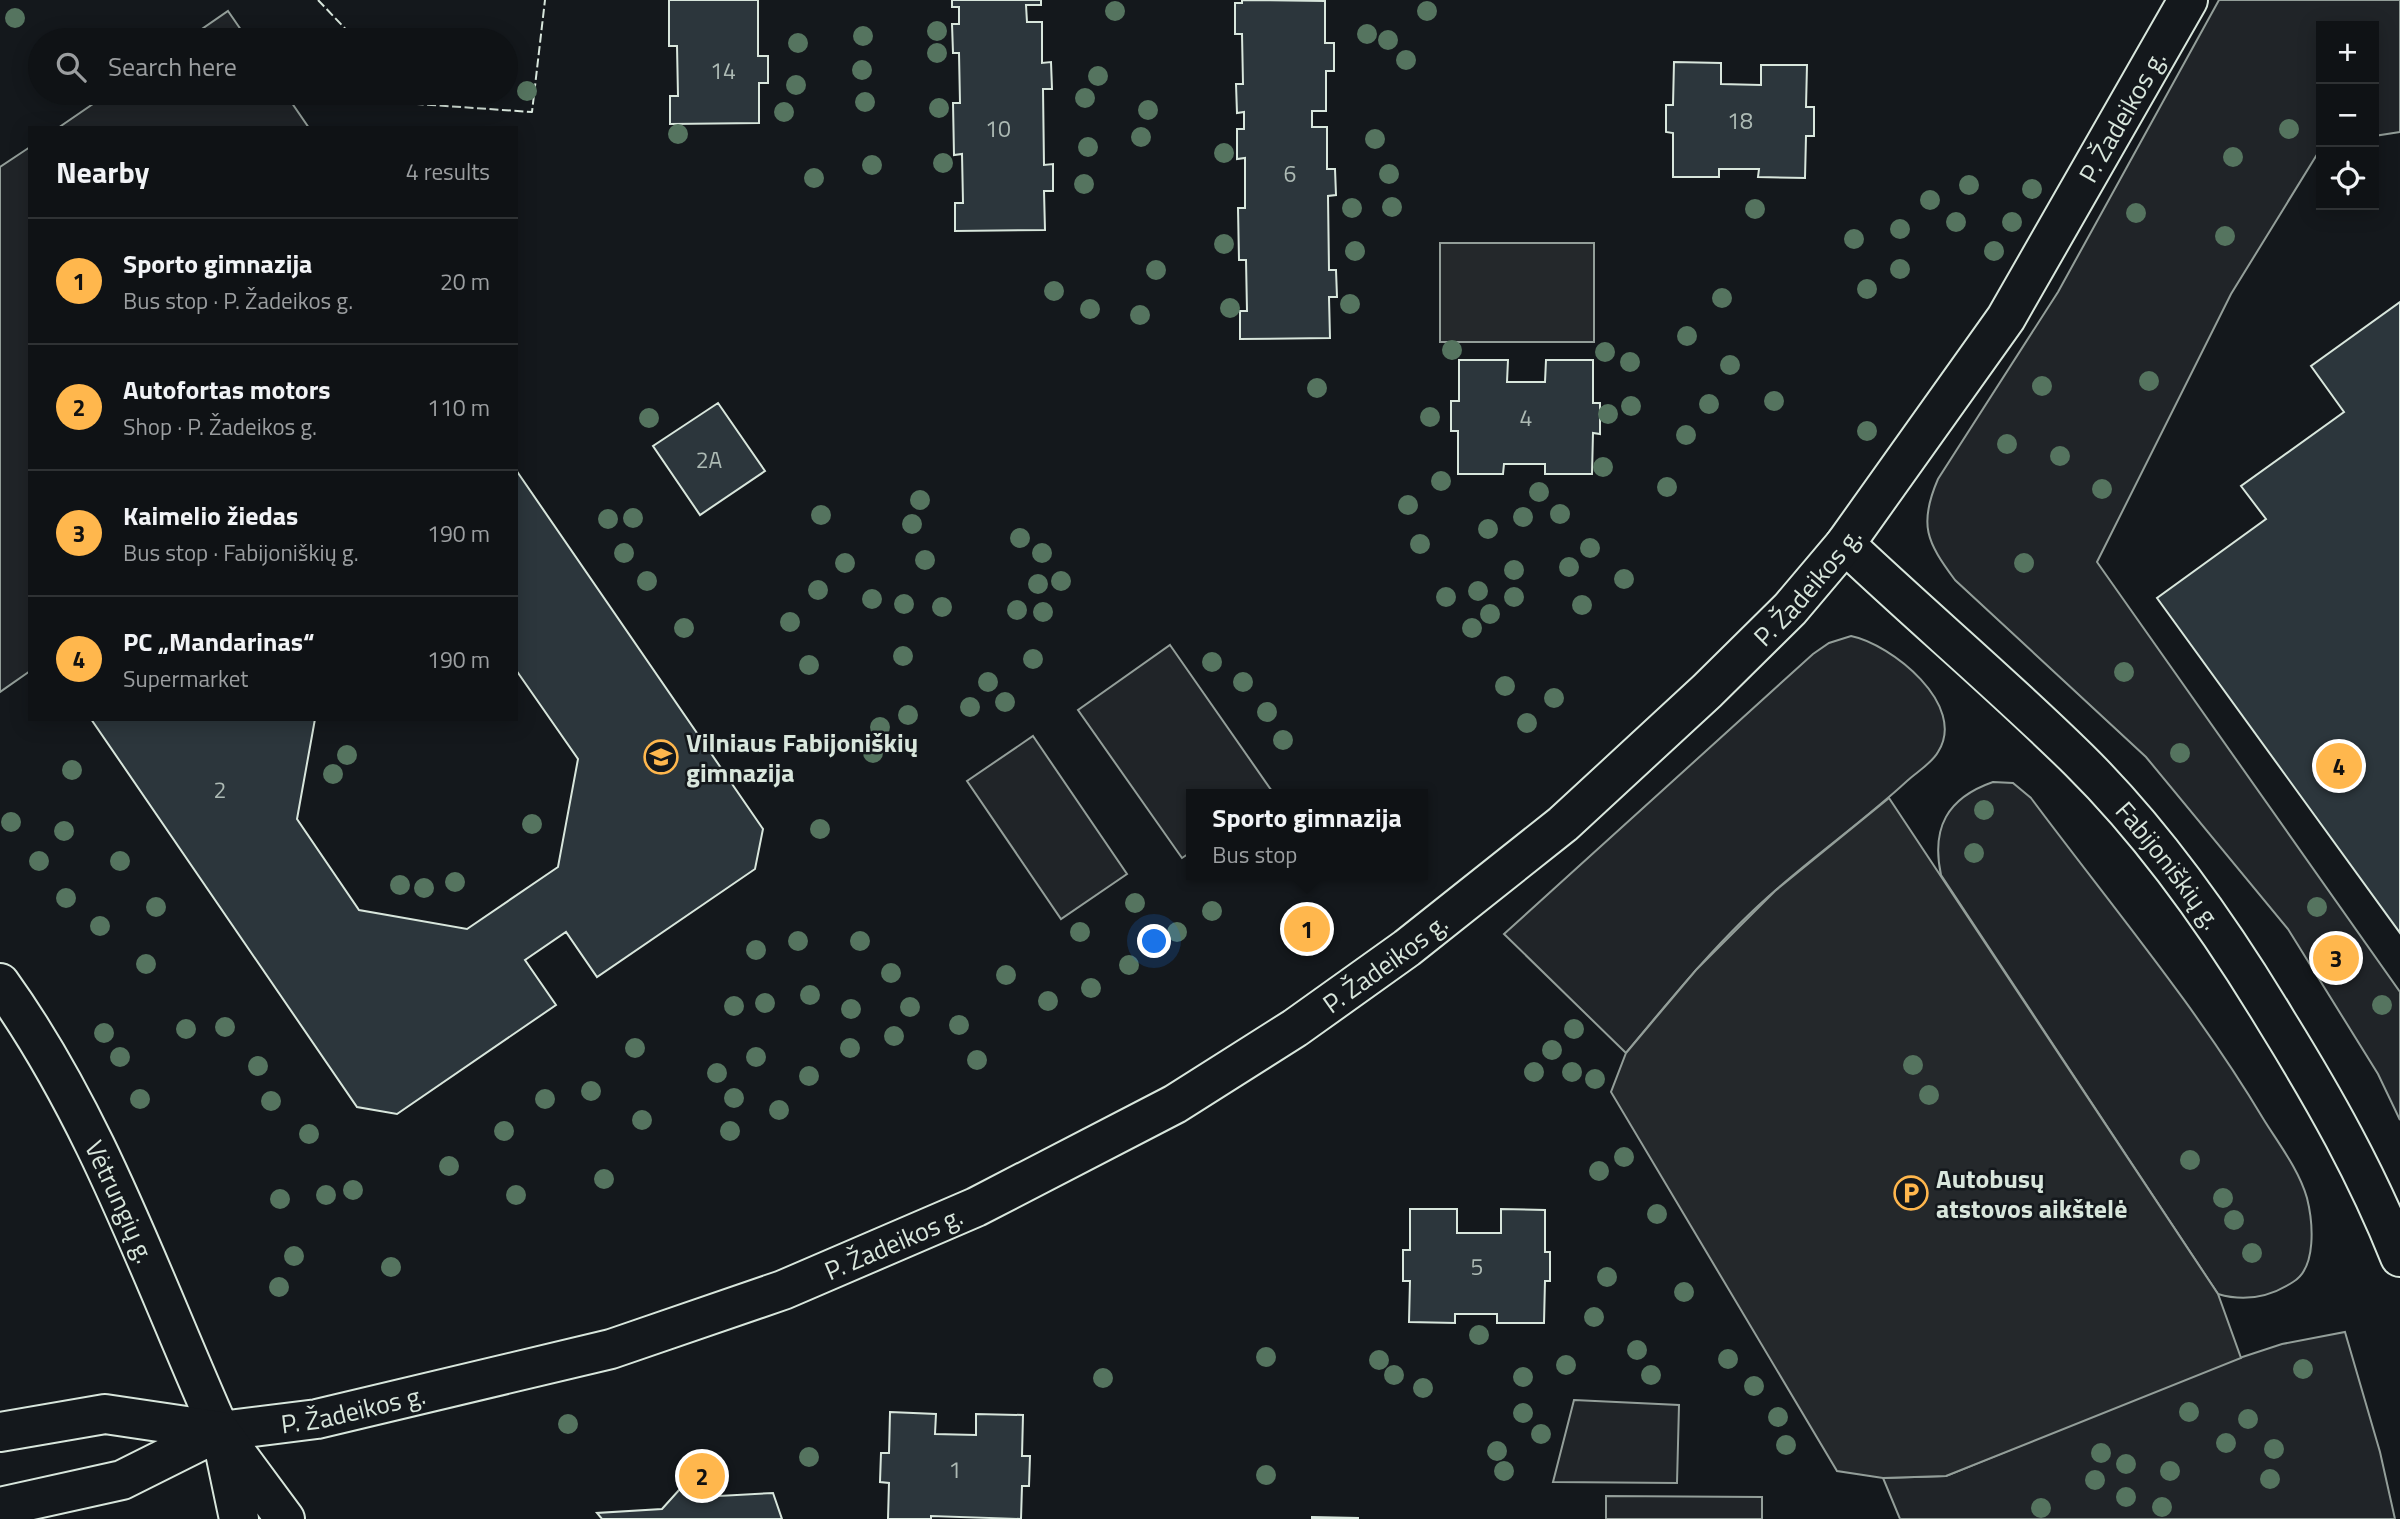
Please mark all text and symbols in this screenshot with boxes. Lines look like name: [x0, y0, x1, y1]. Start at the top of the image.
map controls: [2316, 21, 2379, 210]
button: +: [2316, 21, 2379, 84]
search box: [28, 28, 518, 105]
street label: P. Žadeikos g.: [2068, 43, 2175, 190]
text: Search here: [108, 47, 237, 86]
icon: search: [52, 48, 90, 86]
house number: 14: [710, 53, 736, 88]
button: −: [2316, 84, 2379, 147]
house number: 18: [1727, 103, 1753, 138]
house number: 10: [985, 111, 1011, 146]
button: locate: [2316, 147, 2379, 210]
text: Nearby: [56, 149, 149, 195]
text: 4 results: [406, 154, 490, 189]
house number: 6: [1284, 156, 1296, 191]
text: Sporto gimnazija: [123, 244, 312, 283]
text: 1: [73, 264, 85, 299]
text: 20 m: [440, 264, 490, 299]
text: Bus stop · P. Žadeikos g.: [123, 283, 353, 318]
text: Autofortas motors: [123, 370, 331, 409]
text: 2: [73, 390, 85, 425]
text: 110 m: [427, 390, 490, 425]
house number: 4: [1520, 400, 1532, 435]
text: Shop · P. Žadeikos g.: [123, 409, 317, 444]
house number: 2A: [696, 442, 723, 477]
text: Kaimelio žiedas: [123, 496, 298, 535]
text: 3: [73, 516, 85, 551]
text: 190 m: [427, 516, 490, 551]
street label: P. Žadeikos g.: [1744, 519, 1870, 655]
text: Bus stop · Fabijoniškių g.: [123, 535, 359, 570]
text: PC „Mandarinas“: [123, 622, 314, 661]
text: 4: [73, 642, 85, 677]
text: 190 m: [427, 642, 490, 677]
text: Supermarket: [123, 661, 248, 696]
place label: Vilniaus Fabijoniškių gimnazija: [686, 723, 918, 792]
school or university icon: Vilniaus Fabijoniškių gimnazija: [642, 738, 680, 776]
pin: 4: [2316, 740, 2362, 792]
house number: 2: [214, 772, 226, 807]
popup: [1186, 789, 1428, 880]
street label: Fabijoniškių g.: [2107, 792, 2231, 937]
text: Sporto gimnazija: [1212, 798, 1402, 837]
text: Bus stop: [1212, 837, 1297, 872]
pin: 1: [1284, 903, 1330, 955]
street label: P. Žadeikos g.: [1314, 904, 1456, 1022]
your location: [1137, 924, 1171, 958]
pin: 3: [2313, 932, 2359, 984]
street label: Vėtrungių g.: [76, 1133, 165, 1269]
place label: Autobusų atstovos aikštelė: [1936, 1159, 2127, 1228]
parking icon: Autobusų atstovos aikštelė: [1892, 1174, 1930, 1212]
street label: P. Žadeikos g.: [818, 1196, 968, 1290]
house number: 5: [1471, 1249, 1483, 1284]
street label: P. Žadeikos g.: [279, 1374, 429, 1443]
pin: 2: [679, 1450, 725, 1502]
house number: 1: [949, 1452, 961, 1487]

